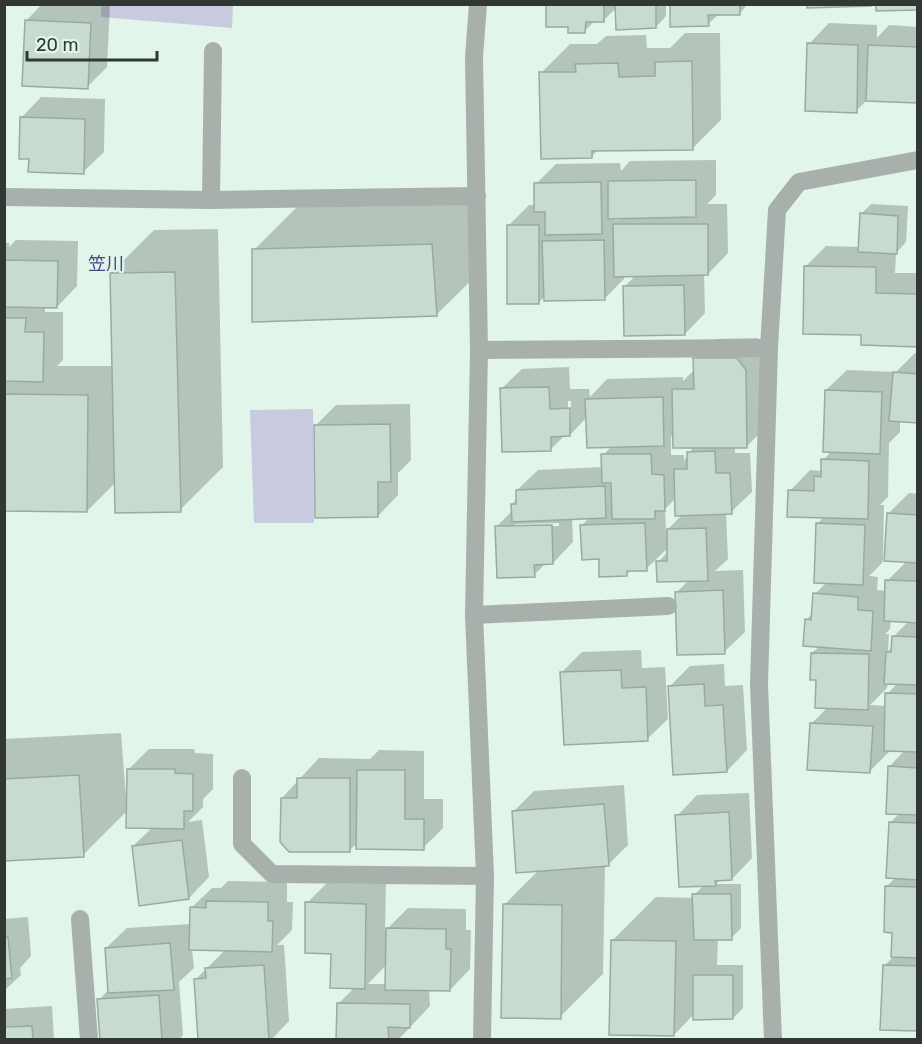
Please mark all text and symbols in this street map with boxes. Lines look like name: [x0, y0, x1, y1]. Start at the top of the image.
scale bar: [27, 24, 158, 62]
text: 20 m: [36, 34, 78, 56]
district label: 笠川: [88, 253, 124, 275]

